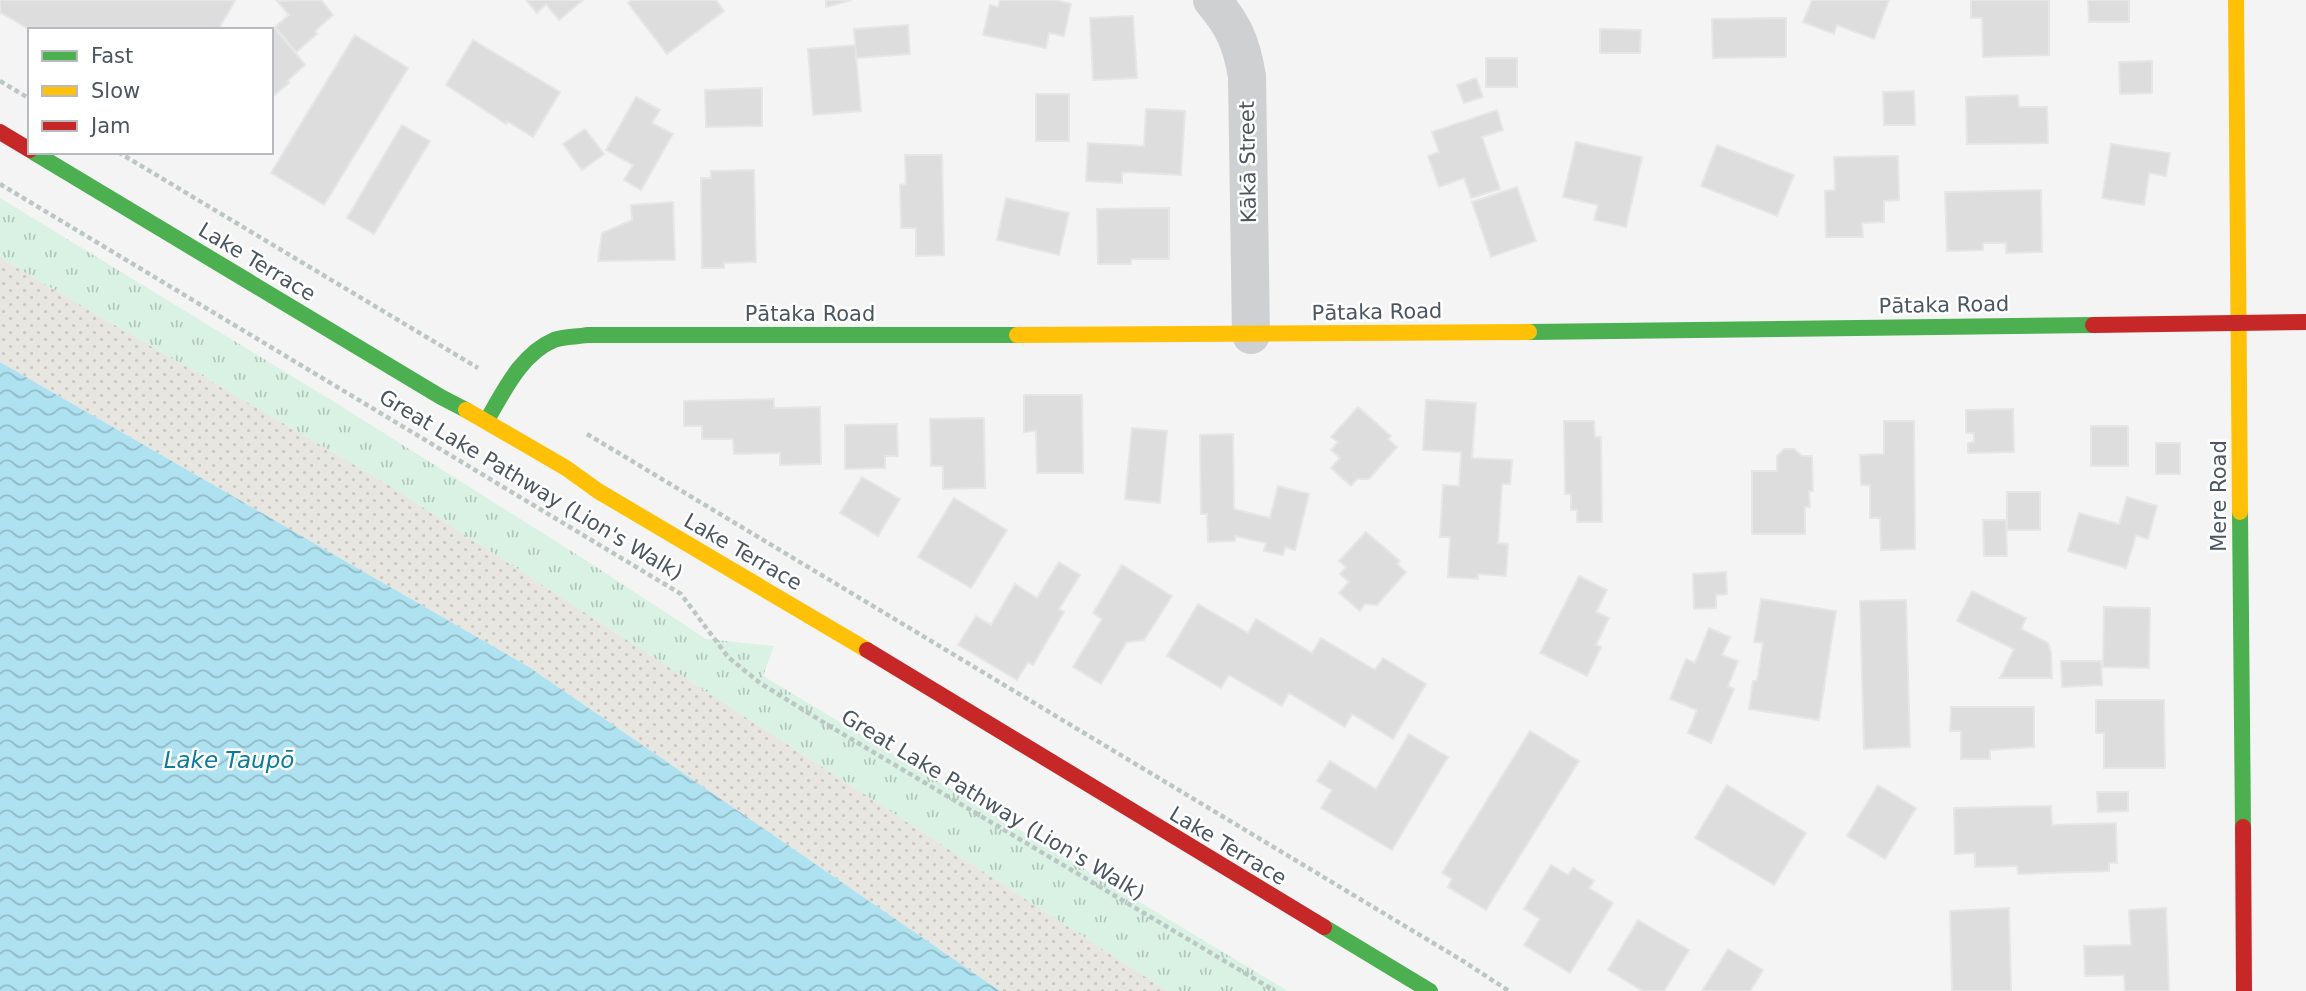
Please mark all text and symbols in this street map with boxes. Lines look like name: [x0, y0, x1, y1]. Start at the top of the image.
legend: [28, 28, 273, 154]
text: Fast: [91, 44, 133, 68]
text: Slow: [91, 79, 140, 103]
street label: Kākā Street: [1235, 101, 1261, 223]
text: Jam: [89, 114, 131, 138]
street label: Lake Terrace: [194, 218, 320, 306]
street label: Pātaka Road: [1878, 292, 2010, 318]
street label: Pātaka Road: [1311, 299, 1443, 325]
street label: Pātaka Road: [745, 302, 875, 326]
street label: Great Lake Pathway (Lion's Walk): [375, 385, 687, 585]
street label: Mere Road: [2207, 440, 2231, 552]
street label: Lake Terrace: [680, 509, 806, 595]
street label: Great Lake Pathway (Lion's Walk): [837, 705, 1149, 905]
water label: Lake Taupō: [164, 747, 294, 773]
street label: Lake Terrace: [1165, 802, 1291, 890]

